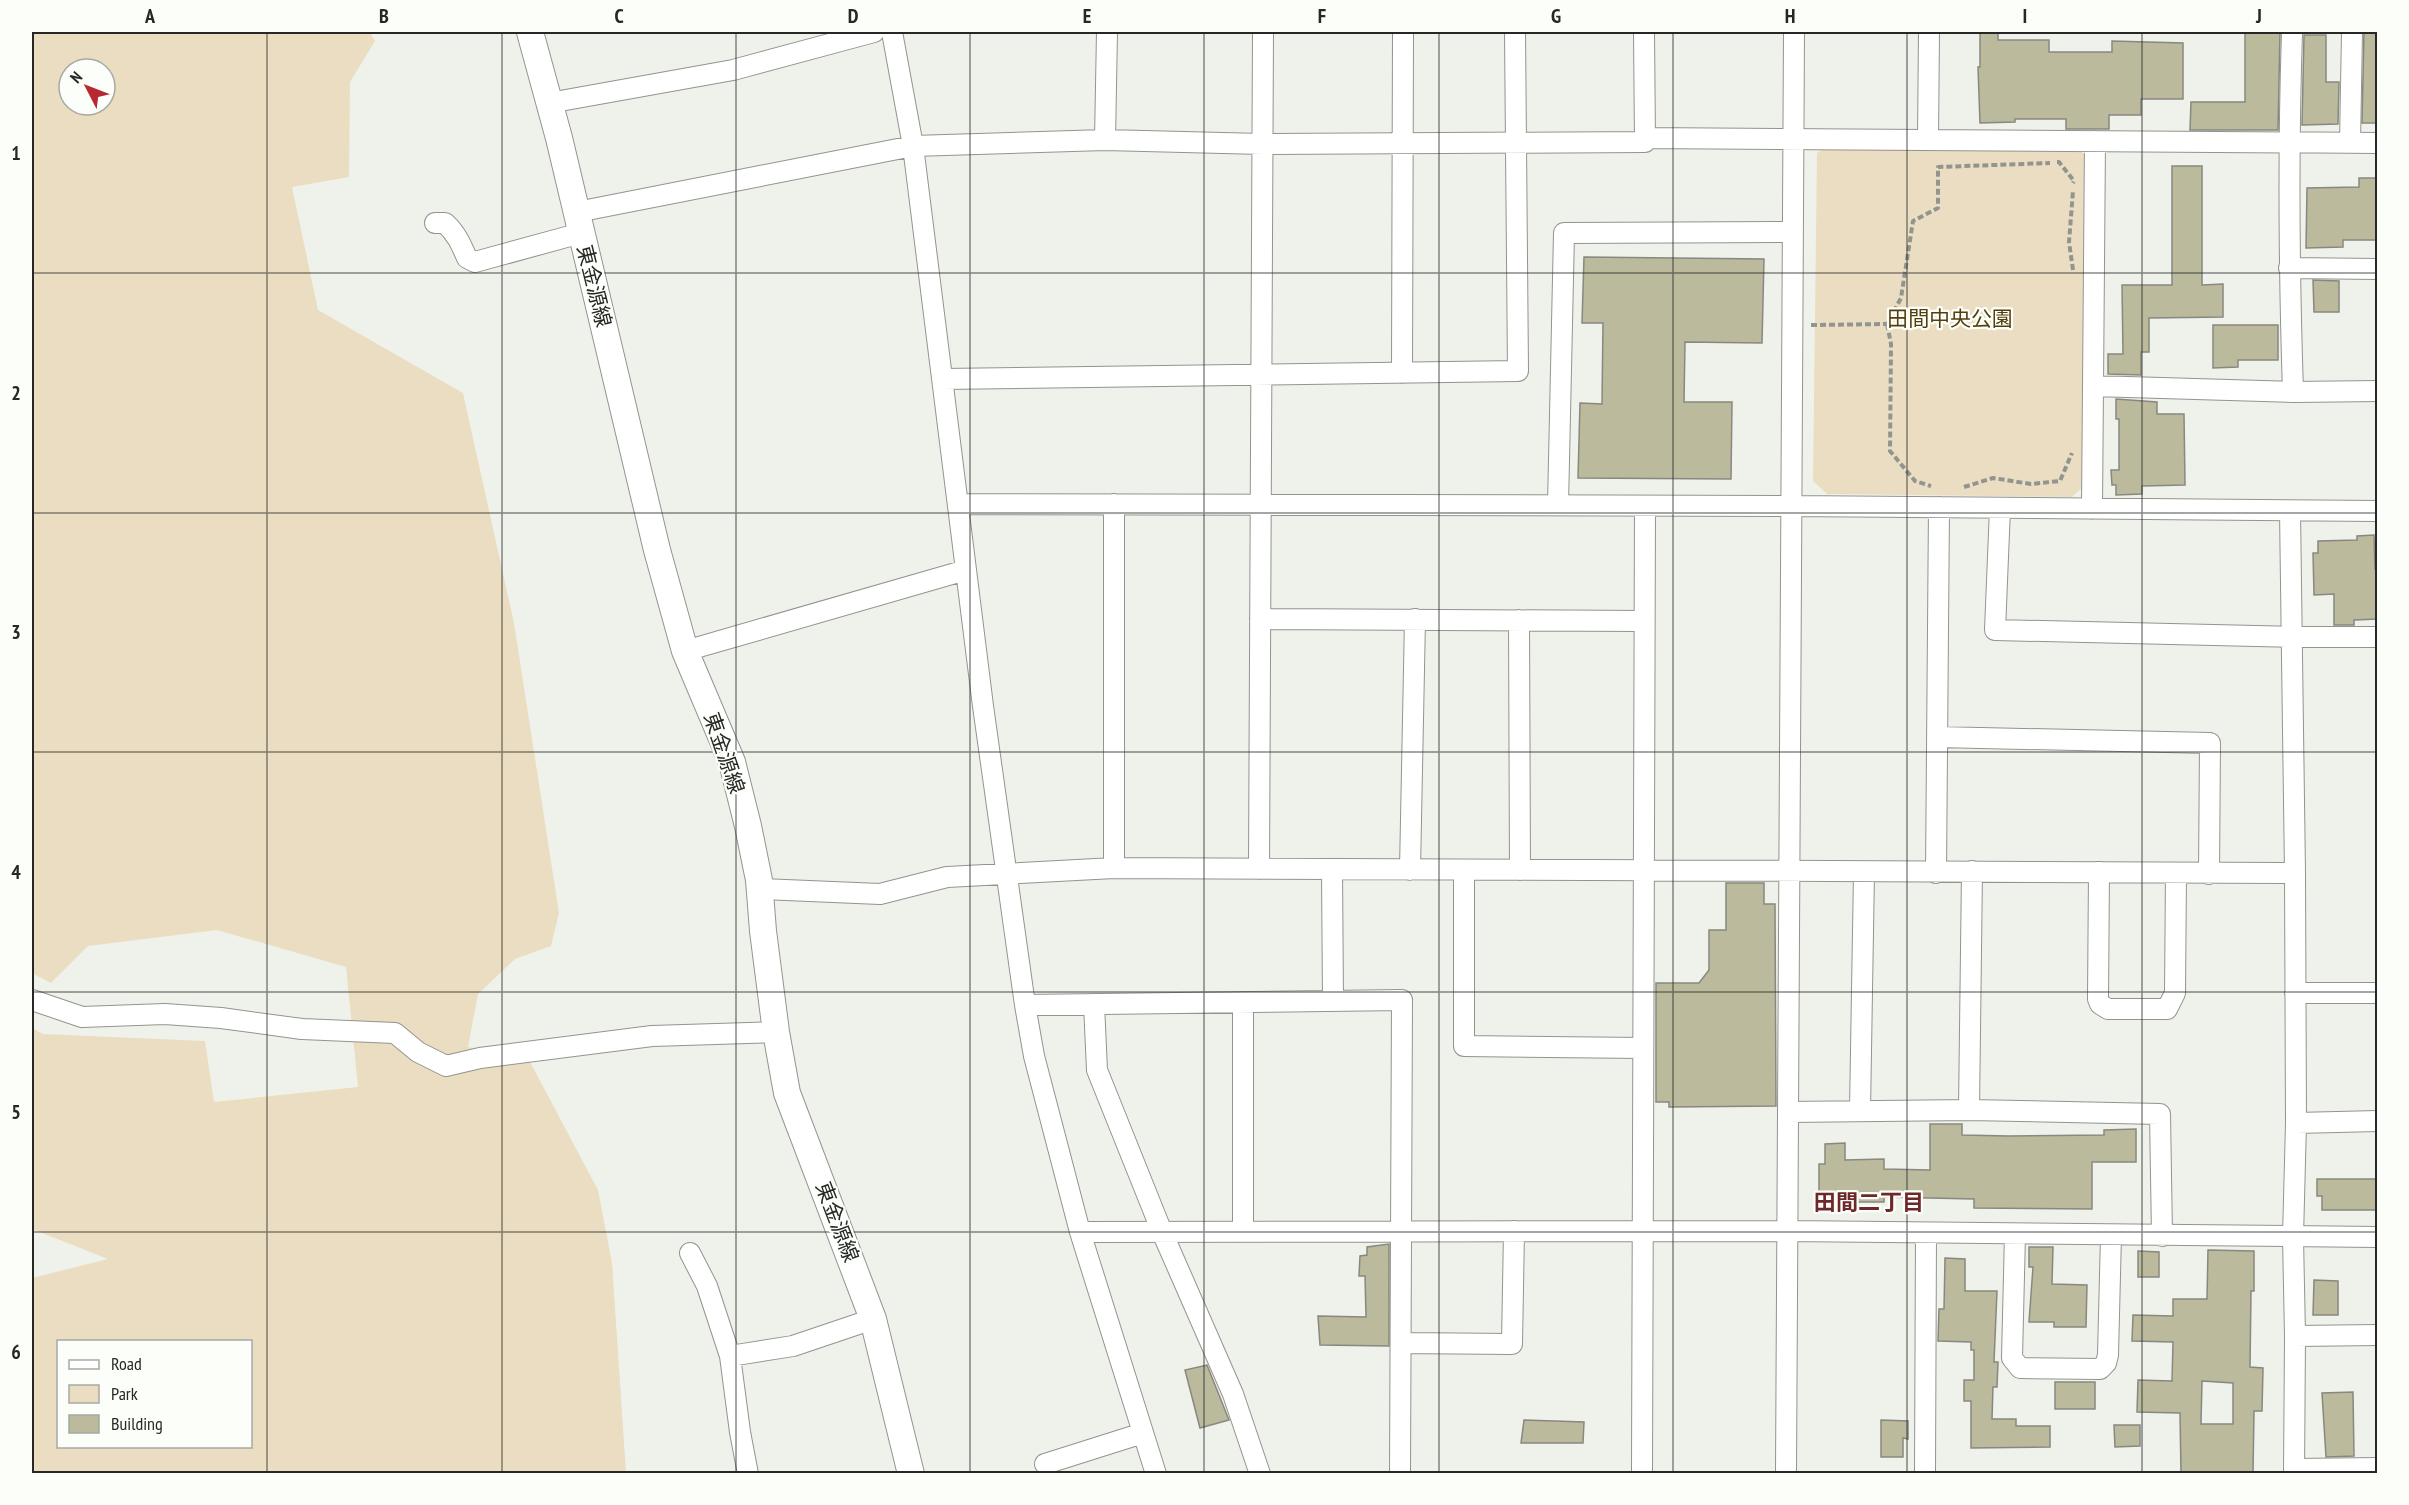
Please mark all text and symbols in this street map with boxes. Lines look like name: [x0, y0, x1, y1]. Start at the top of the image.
text: A: [144, 3, 156, 29]
text: B: [379, 3, 389, 29]
text: C: [614, 3, 624, 29]
text: D: [848, 3, 859, 29]
text: E: [1083, 3, 1091, 29]
text: F: [1318, 3, 1326, 29]
text: G: [1551, 3, 1561, 29]
text: H: [1785, 3, 1795, 29]
text: I: [2023, 3, 2027, 29]
text: J: [2255, 3, 2262, 29]
north arrow: [57, 57, 117, 117]
text: N: [66, 67, 86, 87]
text: 1: [11, 140, 21, 166]
street label: 東金源線: [571, 242, 618, 330]
park label: 田間中央公園: [1887, 305, 2013, 332]
text: 2: [11, 380, 21, 406]
text: 3: [11, 619, 21, 645]
street label: 東金源線: [698, 709, 751, 797]
text: 4: [11, 859, 21, 885]
text: 5: [11, 1099, 21, 1125]
street label: 東金源線: [810, 1178, 865, 1266]
district label: 田間二丁目: [1814, 1188, 1924, 1216]
text: 6: [11, 1339, 21, 1365]
legend: [57, 1340, 252, 1448]
text: Road: [111, 1352, 142, 1375]
text: Park: [111, 1382, 138, 1405]
text: Building: [111, 1412, 163, 1435]

